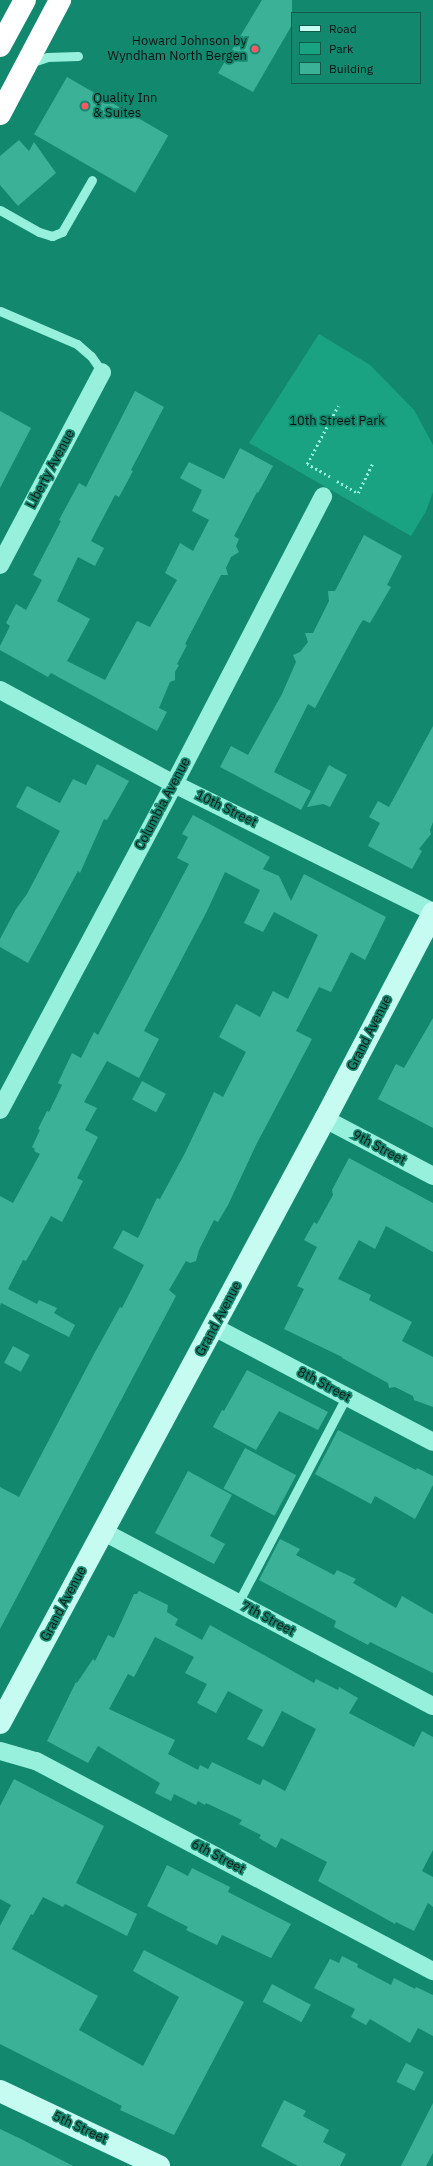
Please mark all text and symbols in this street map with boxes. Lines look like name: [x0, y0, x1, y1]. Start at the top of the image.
legend: [291, 12, 421, 84]
text: Road: [329, 21, 357, 36]
place label: Howard Johnson by Wyndham North Bergen: [108, 34, 247, 65]
text: Park: [329, 41, 353, 56]
marker: Howard Johnson by Wyndham North Bergen: [250, 44, 260, 54]
text: Building: [329, 61, 373, 76]
place label: Quality Inn & Suites: [93, 91, 157, 122]
marker: Quality Inn & Suites: [80, 101, 90, 111]
park label: 10th Street Park: [289, 413, 385, 429]
street label: Liberty Avenue: [24, 427, 78, 511]
street label: Columbia Avenue: [132, 755, 194, 853]
street label: 10th Street: [193, 787, 259, 831]
street label: Grand Avenue: [344, 993, 396, 1073]
street label: 9th Street: [350, 1127, 408, 1169]
street label: Grand Avenue: [193, 1279, 245, 1359]
street label: 8th Street: [295, 1364, 353, 1406]
street label: Grand Avenue: [38, 1564, 90, 1644]
street label: 7th Street: [239, 1598, 297, 1640]
street label: 6th Street: [189, 1836, 247, 1878]
street label: 5th Street: [50, 2109, 110, 2147]

